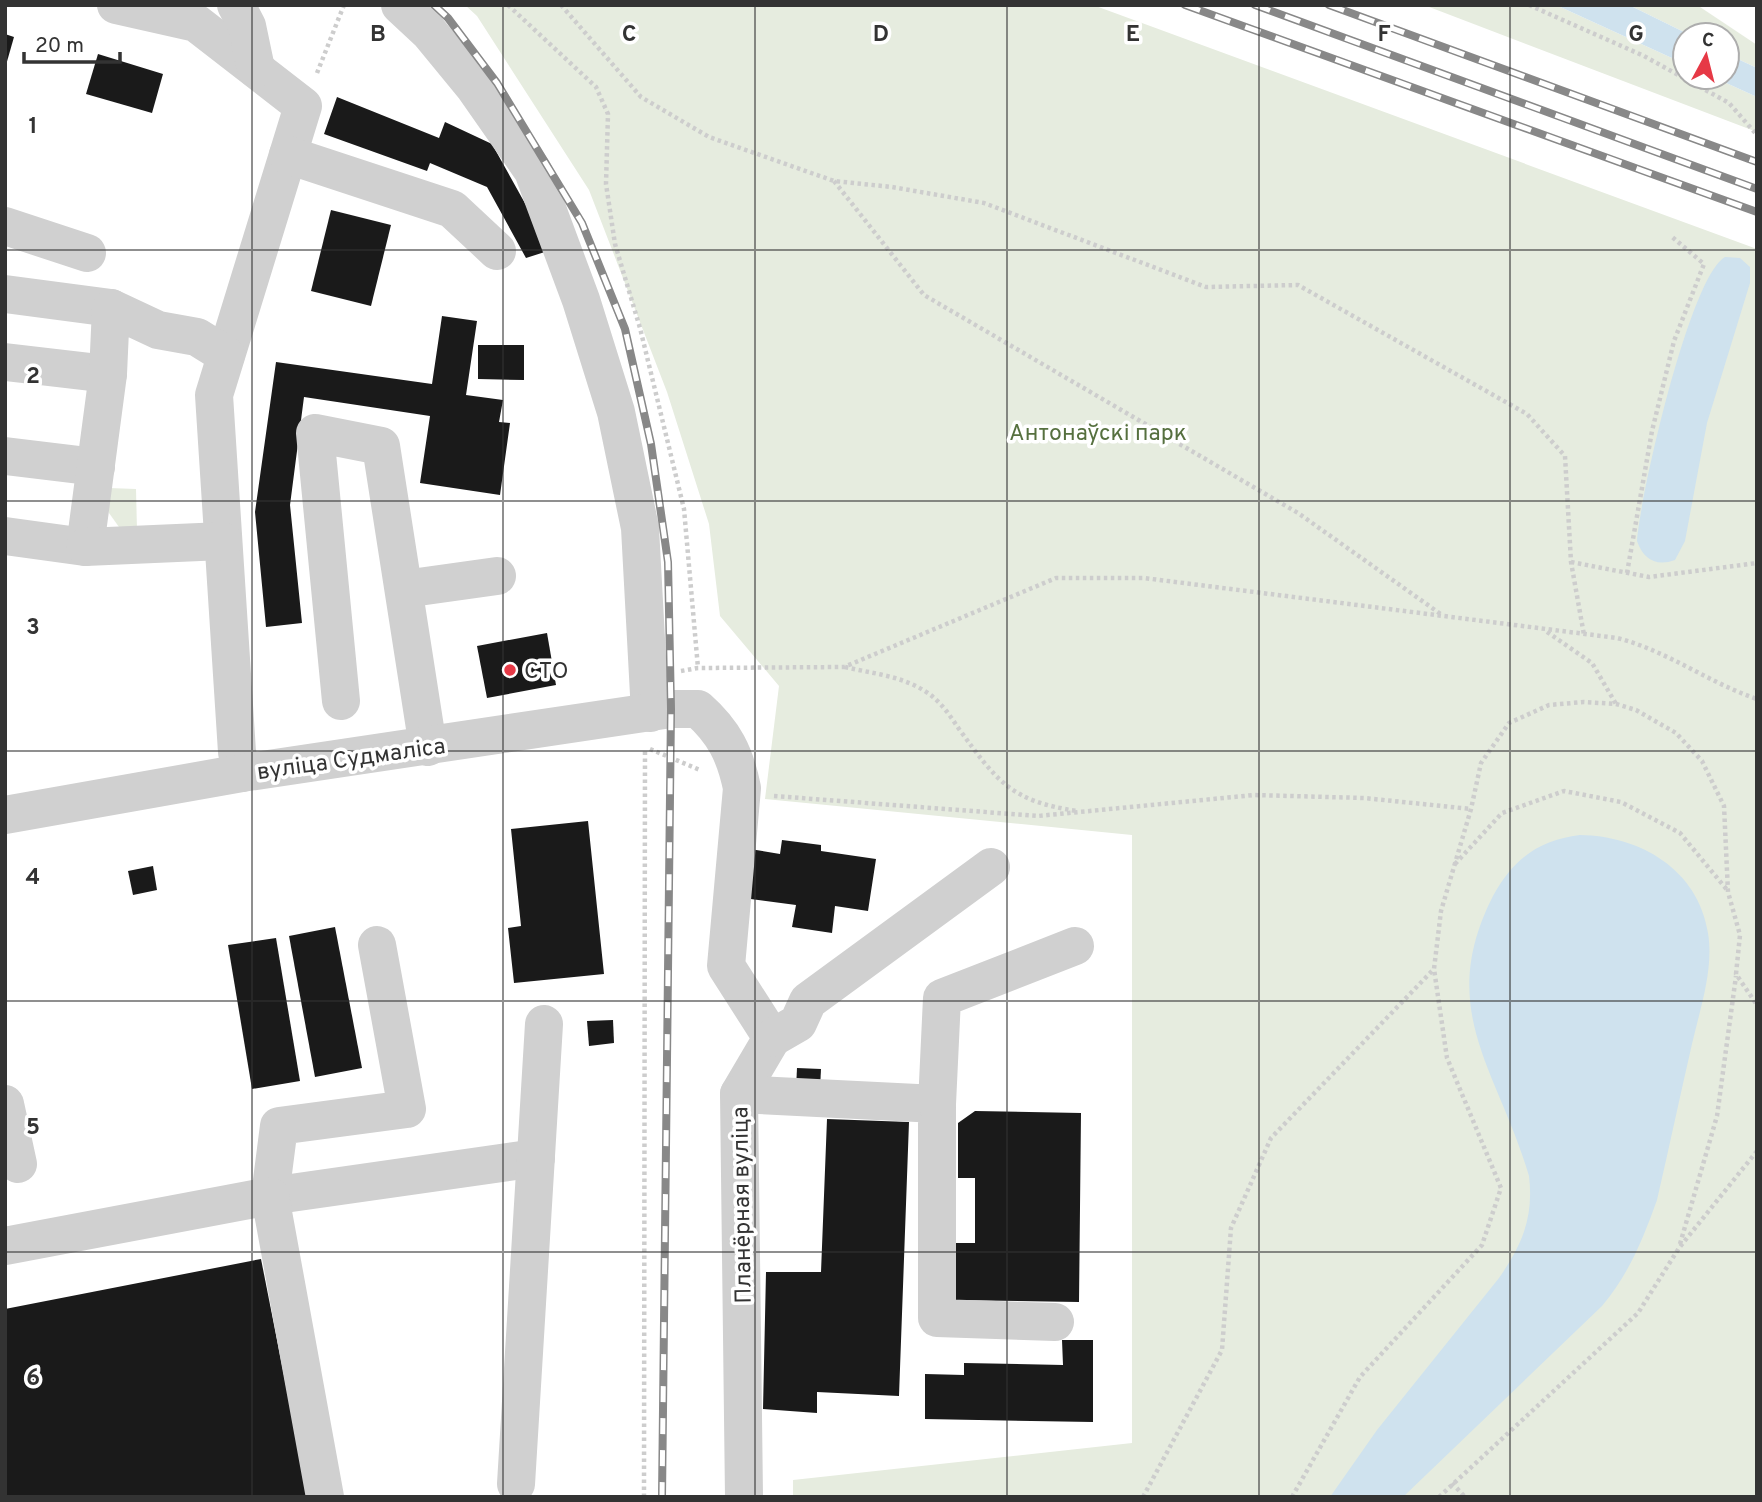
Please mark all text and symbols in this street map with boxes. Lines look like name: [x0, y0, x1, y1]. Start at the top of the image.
scale bar: [24, 21, 121, 65]
text: B: [370, 21, 386, 50]
text: C: [622, 21, 636, 50]
text: D: [873, 21, 889, 50]
text: E: [1126, 21, 1140, 50]
text: F: [1377, 21, 1391, 50]
text: G: [1628, 21, 1644, 50]
north arrow: [1671, 21, 1741, 91]
text: С: [1700, 28, 1715, 54]
text: 20 m: [35, 33, 84, 60]
text: 1: [28, 113, 38, 142]
text: 2: [26, 363, 40, 392]
park label: Антонаўскі парк: [1009, 420, 1187, 449]
text: 3: [26, 614, 40, 643]
place label: СТО: [524, 658, 569, 687]
marker: СТО: [502, 662, 518, 678]
street label: вуліца Судмаліса: [255, 733, 448, 788]
text: 4: [26, 864, 40, 893]
street label: Планёрная вуліца: [727, 1106, 760, 1304]
text: 5: [26, 1114, 40, 1143]
text: 6: [26, 1365, 40, 1394]

